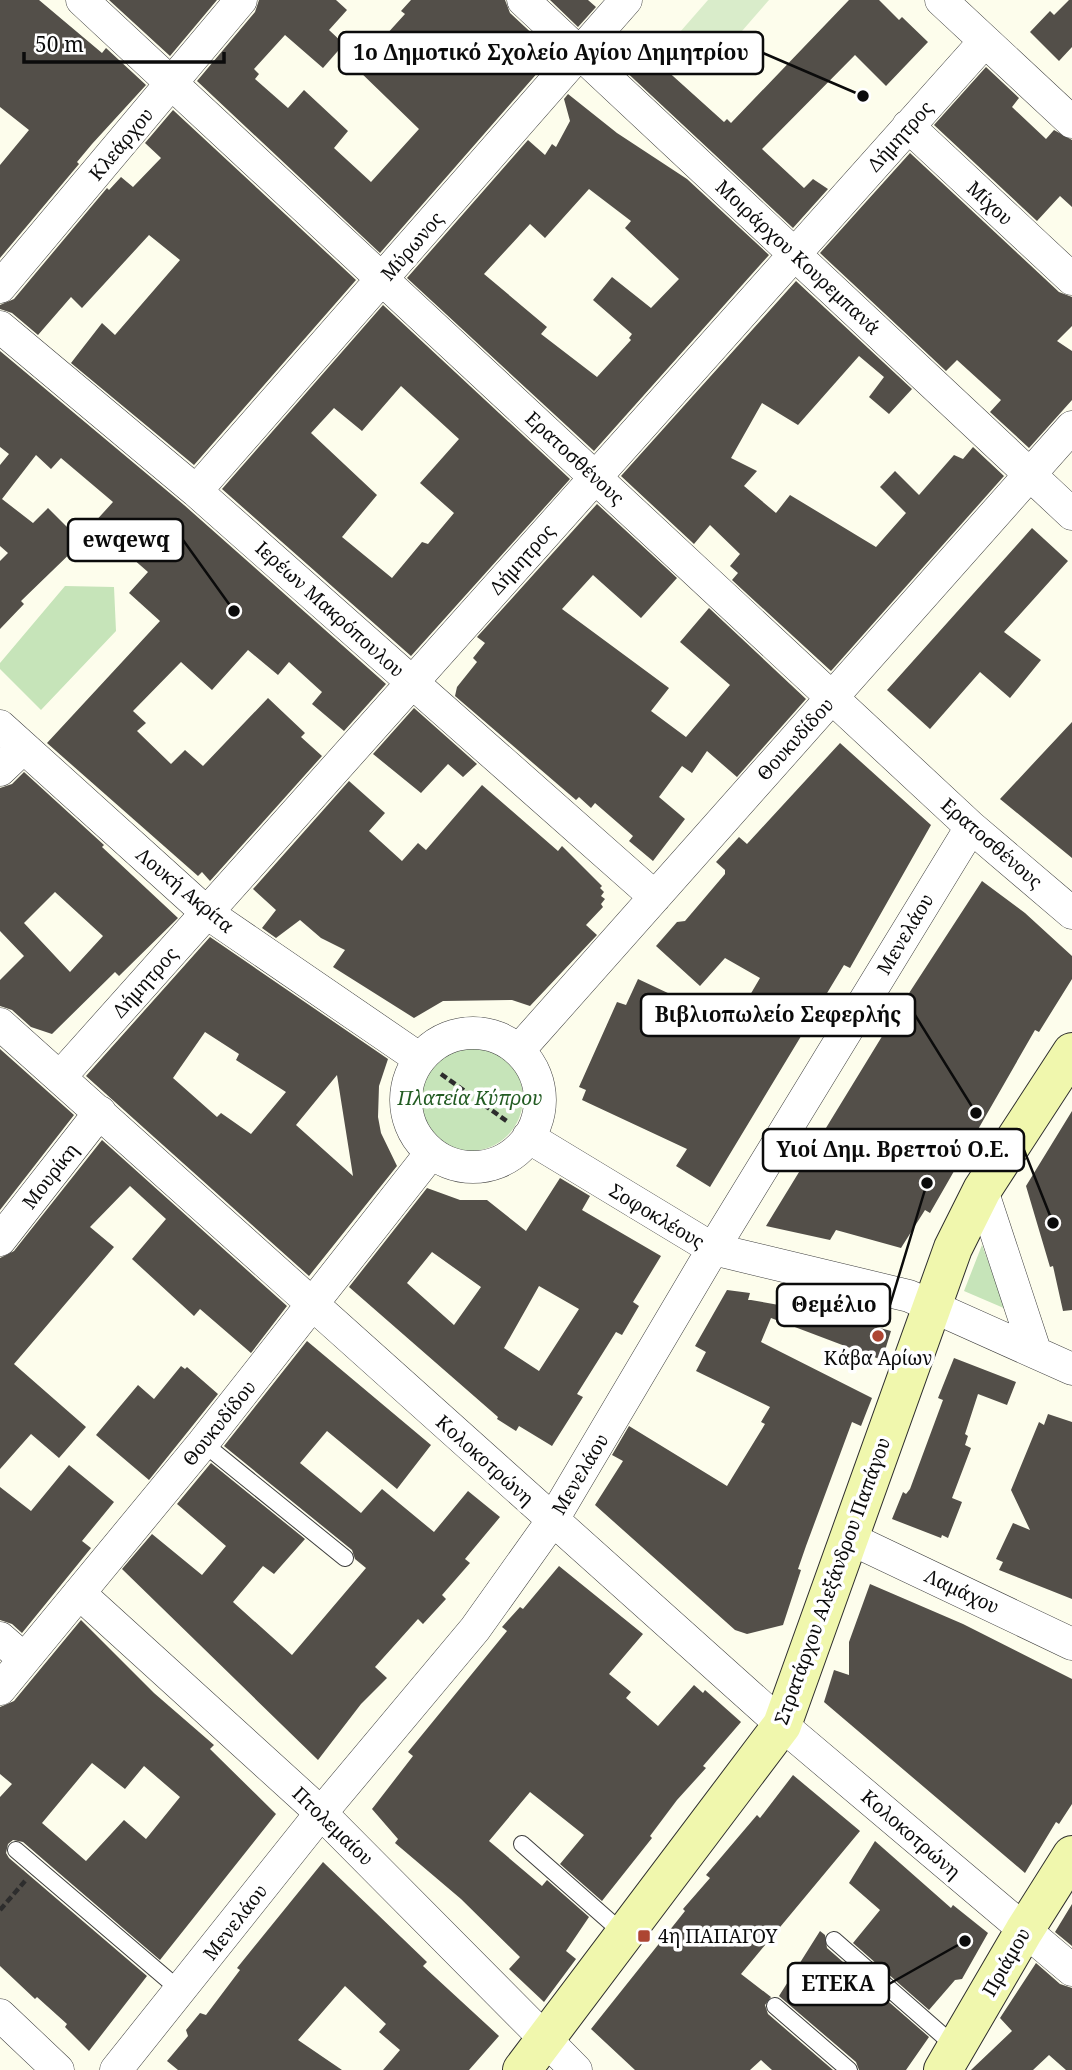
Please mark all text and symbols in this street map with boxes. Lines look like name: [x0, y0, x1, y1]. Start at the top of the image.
scale bar: [24, 21, 224, 65]
text: 50 m: [35, 30, 84, 58]
callout: 1ο Δημοτικό Σχολείο Αγίου Δημητρίου: [339, 32, 763, 74]
text: 1ο Δημοτικό Σχολείο Αγίου Δημητρίου: [353, 38, 749, 66]
street label: Δήμητρος: [861, 95, 939, 177]
street label: Κλεάρχου: [83, 102, 159, 186]
street label: Μοιράρχου Κουρεμπανά: [710, 174, 886, 340]
street label: Μίχου: [961, 175, 1019, 231]
street label: Μύρωνος: [375, 206, 449, 286]
street label: Ερατοσθένους: [520, 405, 630, 511]
street label: Δήμητρος: [483, 518, 561, 600]
callout: ewqewq: [68, 519, 183, 561]
text: ewqewq: [82, 525, 170, 553]
street label: Ιερέων Μακρόπουλου: [250, 535, 410, 683]
street label: Θουκυδίδου: [751, 692, 839, 786]
street label: Ερατοσθένους: [936, 792, 1048, 894]
street label: Λουκή Ακρίτα: [131, 841, 239, 939]
street label: Μενελάου: [871, 889, 939, 979]
street label: Δήμητρος: [106, 941, 184, 1023]
callout: Βιβλιοπωλείο Σεφερλής: [641, 994, 915, 1036]
text: Βιβλιοπωλείο Σεφερλής: [655, 1000, 901, 1028]
park label: Πλατεία Κύπρου: [397, 1085, 542, 1111]
callout: Υιοί Δημ. Βρεττού Ο.Ε.: [763, 1129, 1024, 1171]
text: Υιοί Δημ. Βρεττού Ο.Ε.: [776, 1135, 1010, 1163]
street label: Μουρίκη: [16, 1138, 84, 1214]
street label: Σοφοκλέους: [605, 1177, 709, 1255]
callout: Θεμέλιο: [777, 1284, 890, 1326]
text: Θεμέλιο: [791, 1290, 877, 1318]
marker: Κάβα Αρίων: [870, 1328, 886, 1344]
place label: Κάβα Αρίων: [824, 1345, 932, 1371]
street label: Θουκυδίδου: [176, 1375, 262, 1471]
street label: Κολοκοτρώνη: [430, 1409, 540, 1511]
street label: Μενελάου: [546, 1429, 614, 1519]
street label: Στρατάρχου Αλεξάνδρου Παπάγου: [768, 1434, 896, 1728]
street label: Λαμάχου: [921, 1562, 1003, 1620]
street label: Πτολεμαίου: [287, 1781, 379, 1871]
street label: Κολοκοτρώνη: [856, 1784, 966, 1884]
street label: Μενελάου: [197, 1878, 273, 1966]
place label: 4η ΠΑΠΑΓΟΥ: [658, 1923, 778, 1949]
street label: Πριάμου: [976, 1923, 1036, 2001]
marker: 4η ΠΑΠΑΓΟΥ: [636, 1928, 652, 1944]
callout: ΕΤΕΚΑ: [788, 1963, 889, 2005]
text: ΕΤΕΚΑ: [801, 1969, 875, 1997]

